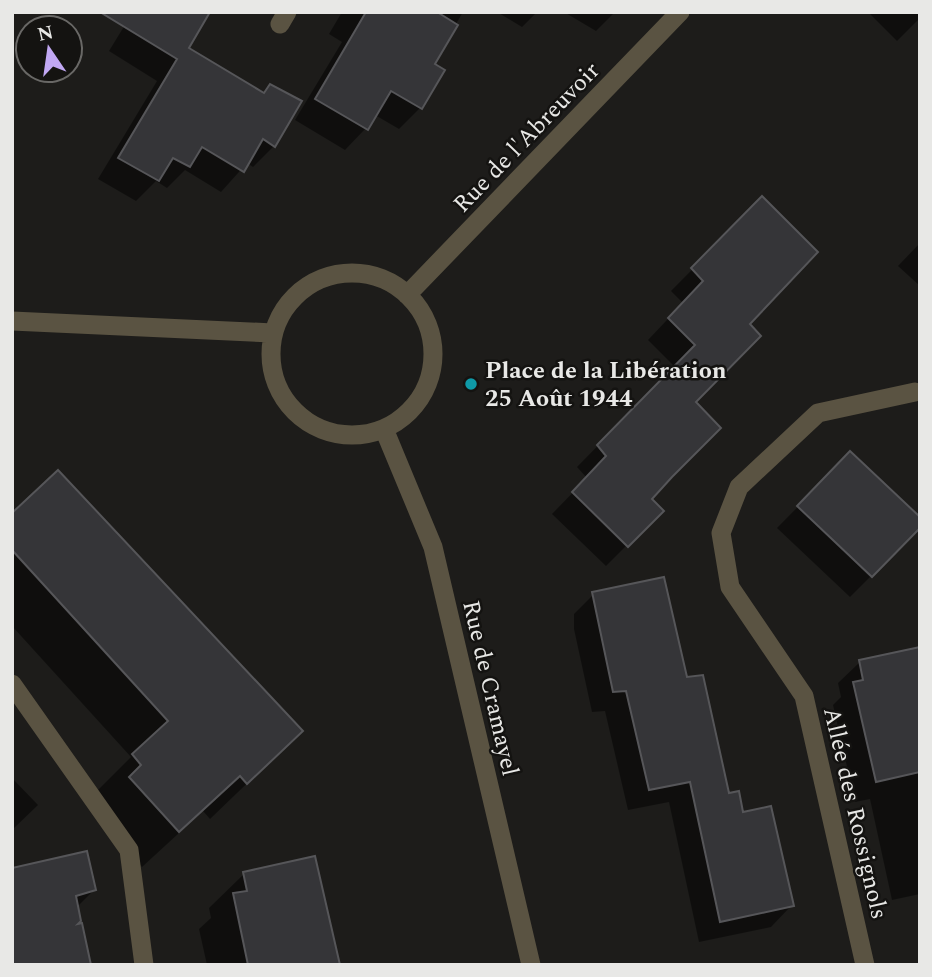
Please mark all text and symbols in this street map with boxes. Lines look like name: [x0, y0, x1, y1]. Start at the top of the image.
north arrow: [14, 14, 84, 84]
text: N: [35, 18, 56, 50]
street label: Rue de l'Abreuvoir: [445, 54, 608, 221]
place label: Place de la Libération 25 Août 1944: [485, 353, 727, 417]
marker: Place de la Libération 25 Août 1944: [463, 376, 479, 392]
street label: Rue de Cramayel: [452, 597, 528, 780]
street label: Allée des Rossignols: [813, 704, 897, 923]

